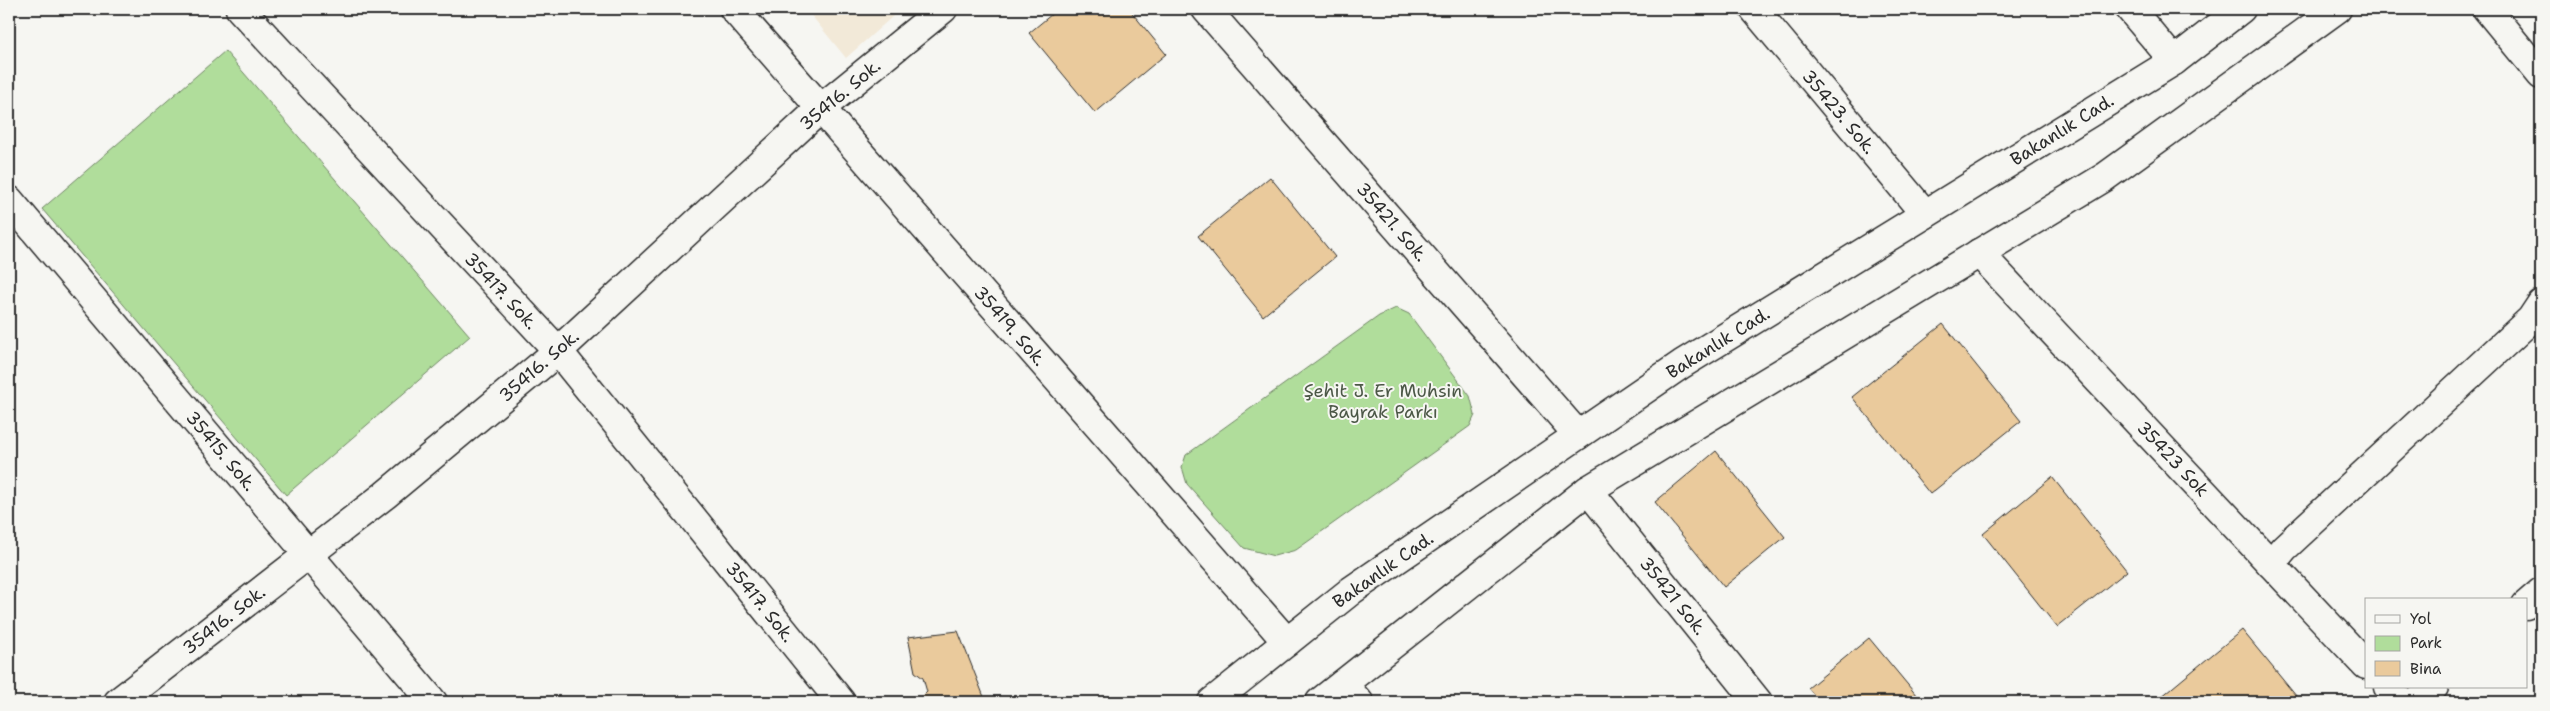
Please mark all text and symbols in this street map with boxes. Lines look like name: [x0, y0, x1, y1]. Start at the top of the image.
street label: 35416. Sok.: [794, 54, 886, 136]
street label: 35423. Sok.: [1797, 65, 1881, 159]
street label: Bakanlık Cad.: [2006, 89, 2118, 171]
street label: 35421. Sok.: [1351, 177, 1433, 267]
street label: 35417. Sok.: [459, 247, 543, 335]
street label: 35419. Sok.: [969, 281, 1051, 371]
street label: Bakanlık Cad.: [1662, 302, 1774, 384]
street label: 35416. Sok.: [494, 325, 584, 407]
park label: Şehit J. Er Muhsin Bayrak Parkı: [1304, 379, 1462, 424]
street label: 35415. Sok.: [180, 406, 262, 496]
street label: 35423 Sok: [2132, 416, 2214, 502]
street label: Bakanlık Cad.: [1328, 526, 1438, 614]
street label: 35421 Sok.: [1634, 552, 1712, 640]
street label: 35417. Sok.: [720, 557, 800, 647]
street label: 35416. Sok.: [178, 580, 270, 660]
legend: [2365, 598, 2528, 688]
text: Yol: [2410, 609, 2432, 629]
text: Park: [2410, 633, 2442, 653]
text: Bina: [2410, 659, 2442, 679]

